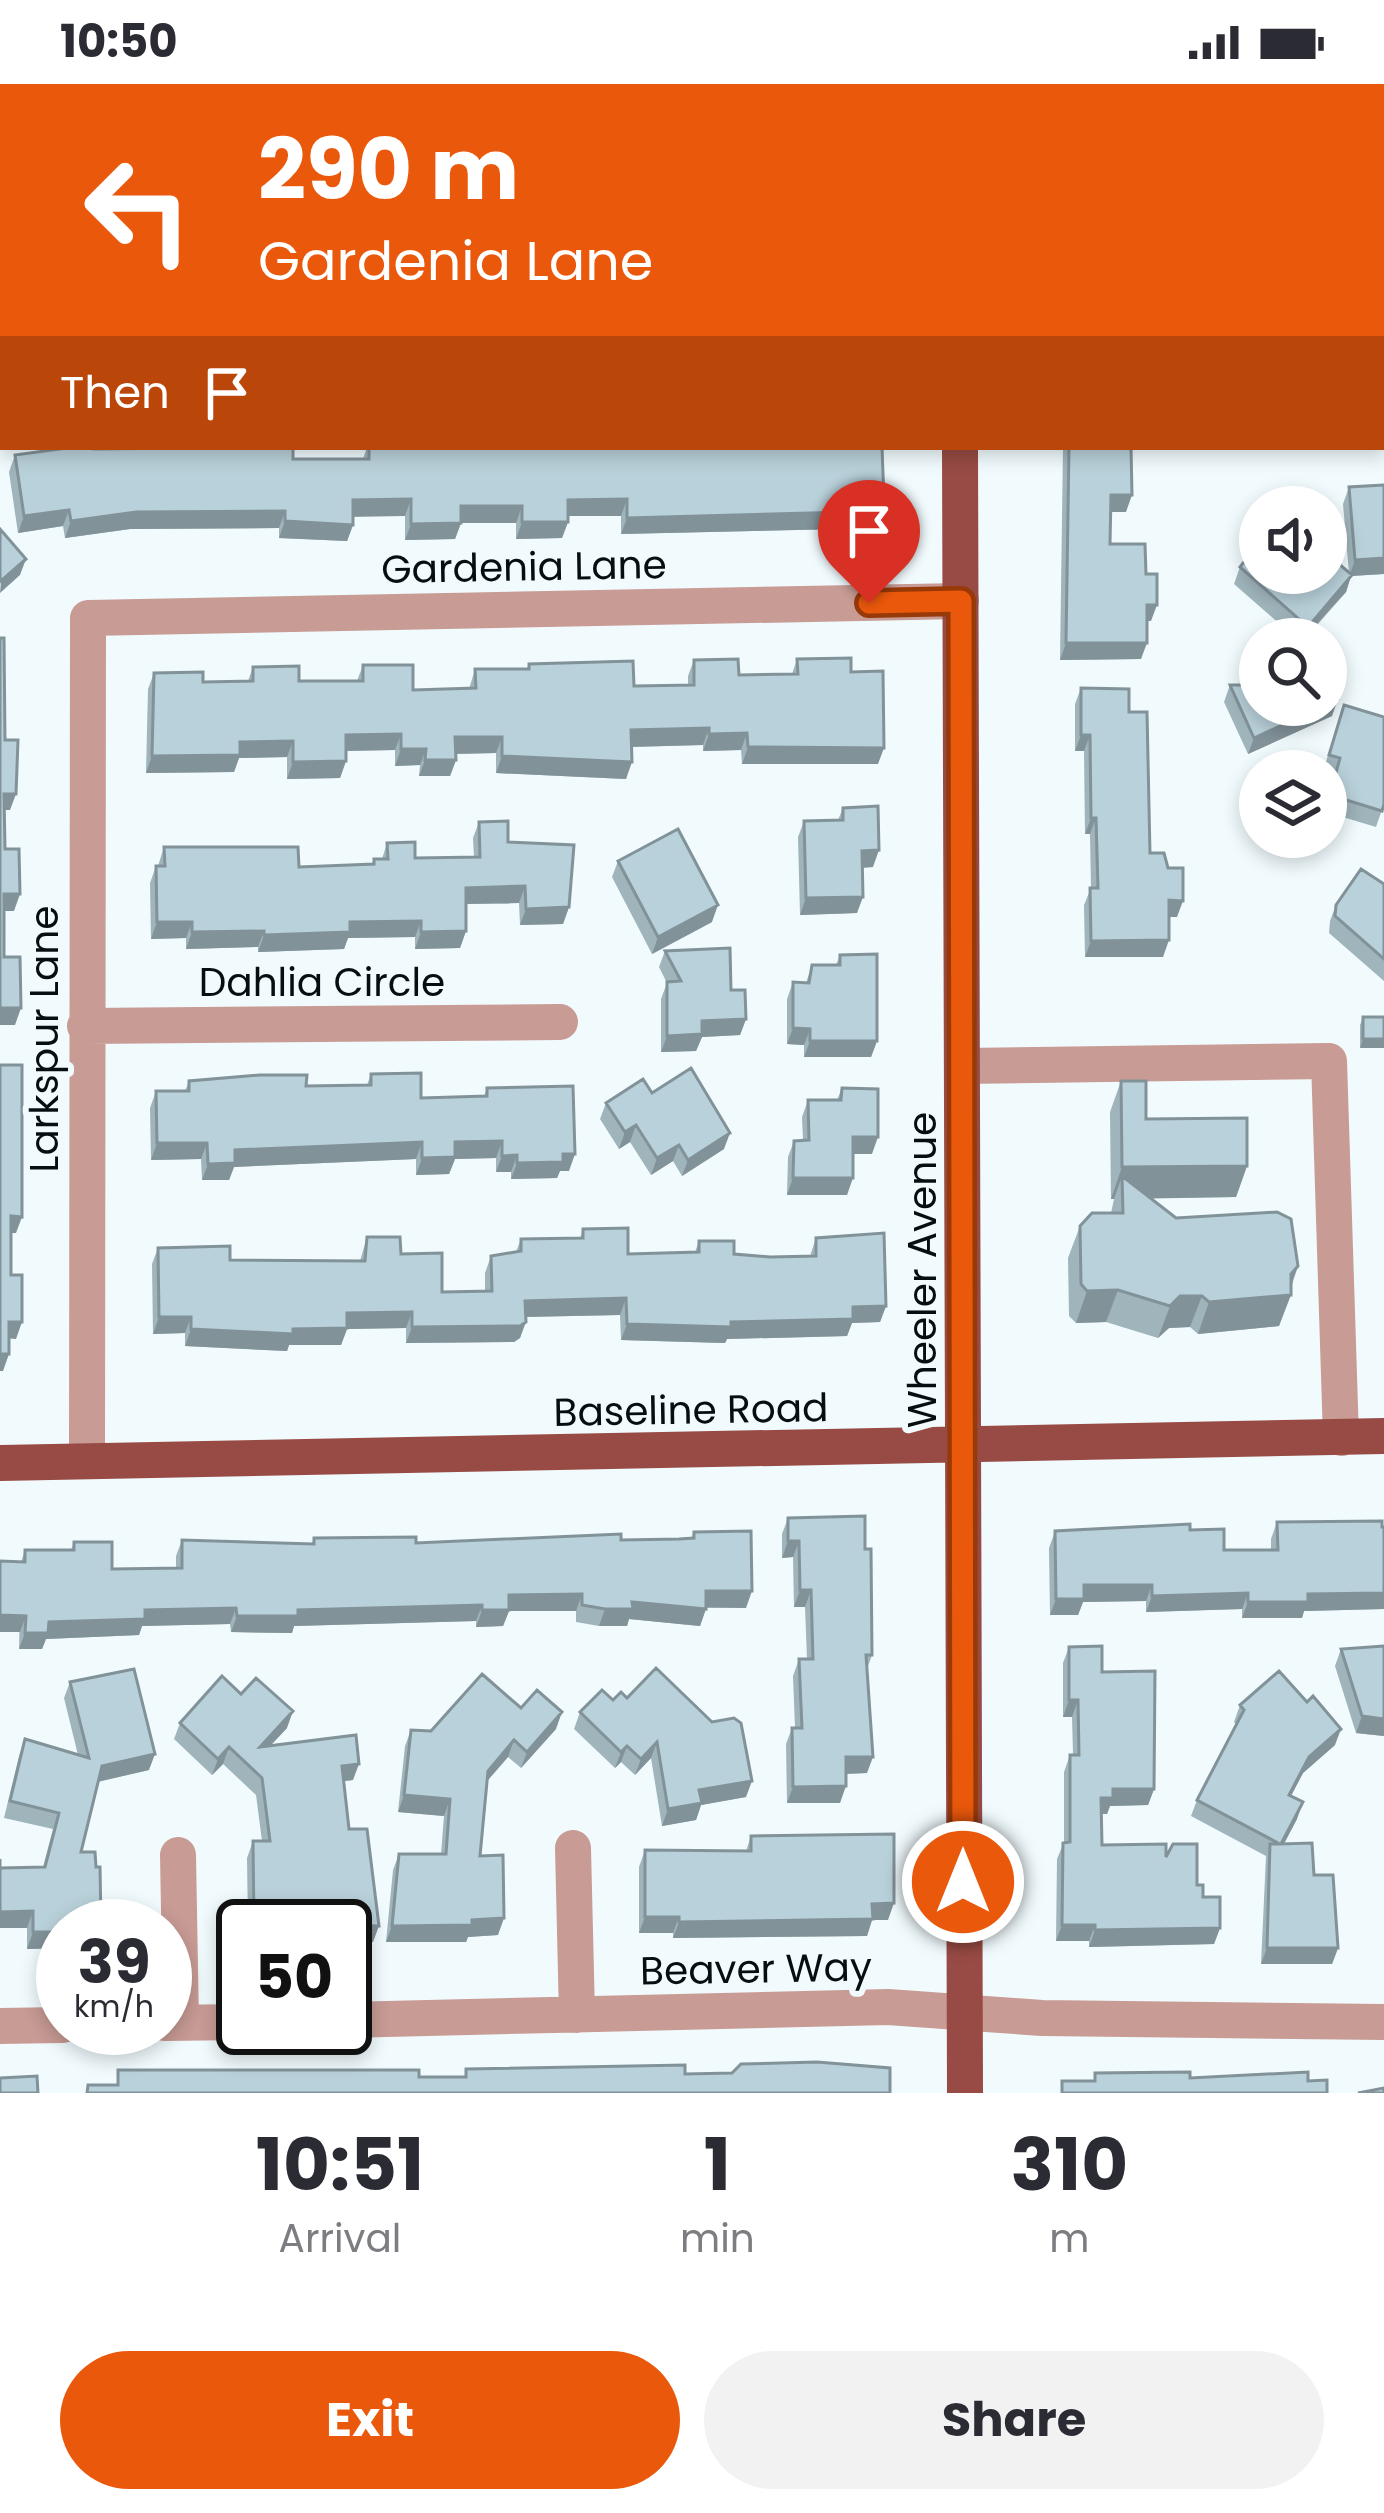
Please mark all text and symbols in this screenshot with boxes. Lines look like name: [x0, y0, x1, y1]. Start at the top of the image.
text: 10:50: [60, 10, 178, 73]
text: 290 m: [258, 111, 519, 228]
icon: left: [60, 132, 216, 288]
text: Gardenia Lane: [258, 223, 653, 299]
icon: arrive: [194, 360, 260, 426]
text: Then: [60, 361, 170, 424]
pin: [818, 480, 920, 603]
map controls: [1239, 486, 1347, 858]
button: sound: [1239, 486, 1347, 594]
icon: arrive: [836, 498, 902, 564]
street label: Gardenia Lane: [381, 537, 667, 597]
button: search: [1239, 618, 1347, 726]
button: layers: [1239, 750, 1347, 858]
street label: Larkspur Lane: [17, 906, 72, 1172]
street label: Dahlia Circle: [199, 955, 445, 1010]
street label: Wheeler Avenue: [895, 1112, 950, 1428]
street label: Baseline Road: [553, 1380, 829, 1440]
position arrow: [900, 1819, 1026, 1945]
speed limit sign: 50: [216, 1899, 372, 2055]
text: 39: [77, 1920, 151, 2004]
street label: Beaver Way: [640, 1939, 872, 1999]
text: km/h: [74, 1985, 154, 2028]
text: 10:51: [256, 2114, 424, 2215]
text: 1: [704, 2114, 731, 2215]
text: 310: [1011, 2114, 1128, 2215]
text: Arrival: [279, 2211, 401, 2266]
text: min: [680, 2211, 755, 2266]
text: m: [1049, 2211, 1089, 2266]
button: Exit: [60, 2351, 680, 2489]
button: Share: [704, 2351, 1324, 2489]

